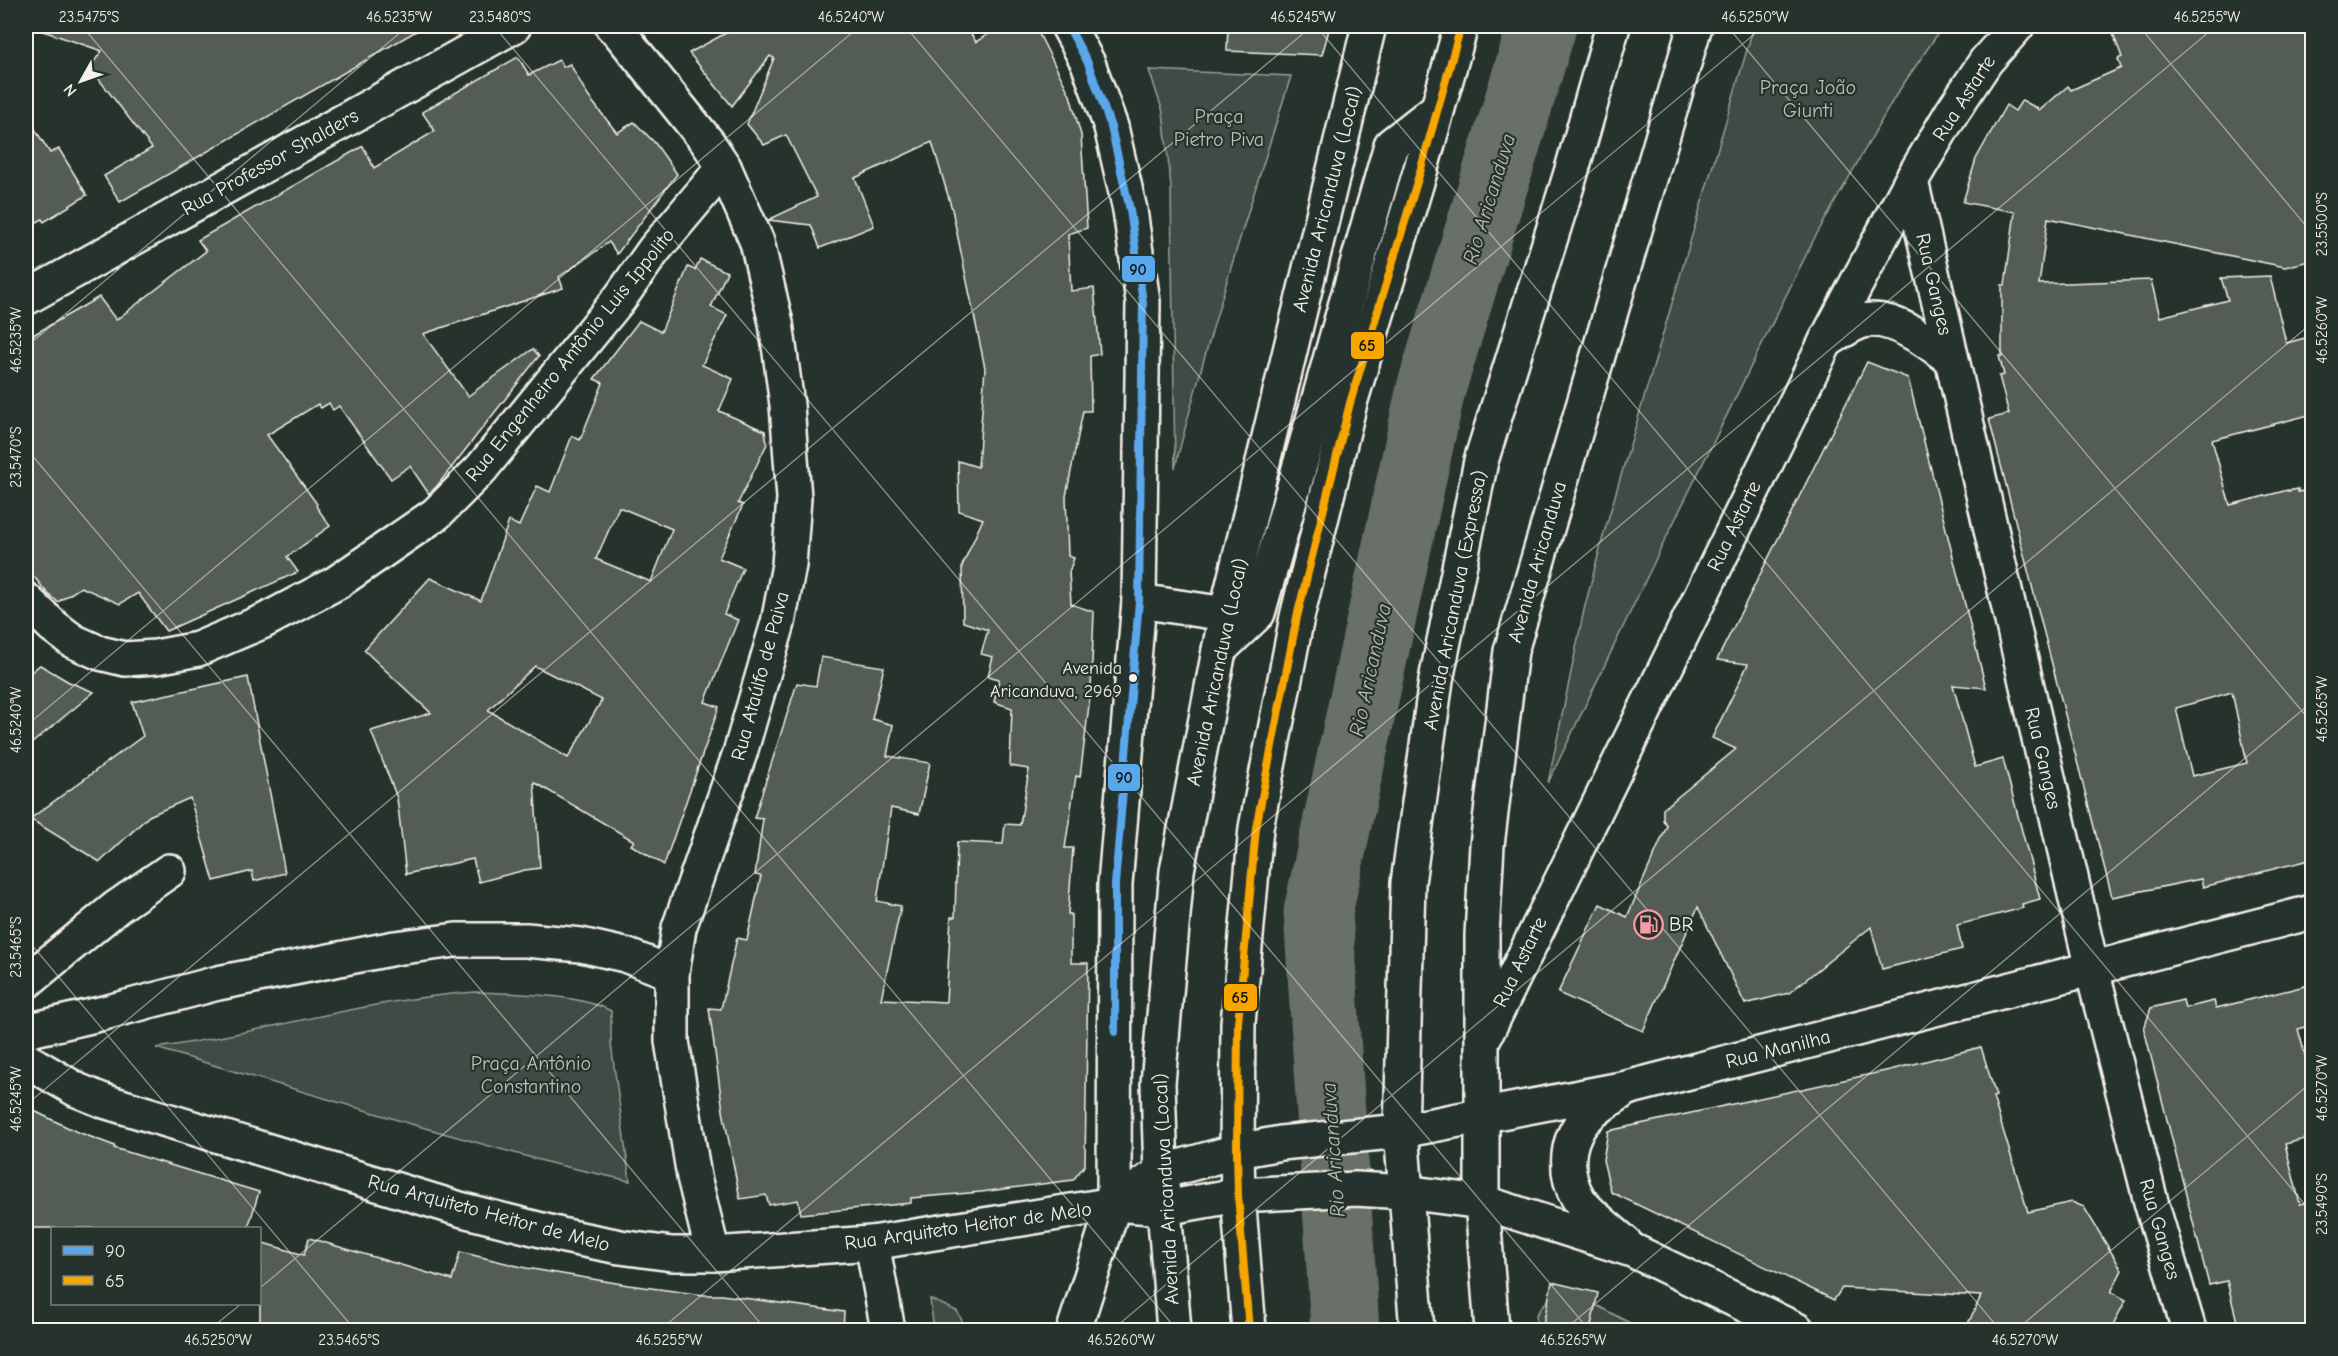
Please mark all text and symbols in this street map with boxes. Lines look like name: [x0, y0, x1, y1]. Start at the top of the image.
text: 23.5475°S: [59, 8, 119, 26]
text: 46.5235°W: [366, 8, 432, 26]
text: 23.5480°S: [469, 8, 531, 26]
text: 46.5240°W: [818, 8, 884, 26]
text: 46.5245°W: [1270, 8, 1336, 26]
text: 46.5250°W: [1721, 8, 1789, 26]
text: 46.5255°W: [2174, 8, 2240, 26]
north arrow: [51, 51, 111, 111]
street label: Rua Astarte: [1928, 51, 2000, 145]
park label: Praça João Giunti: [1760, 76, 1856, 122]
text: N: [60, 80, 81, 100]
street label: Avenida Aricanduva (Local): [1288, 84, 1366, 314]
street label: Rua Professor Shalders: [177, 104, 363, 220]
park label: Praça Pietro Piva: [1174, 105, 1264, 151]
water label: Rio Aricanduva: [1458, 131, 1520, 267]
text: 23.5500°S: [2313, 192, 2331, 256]
street label: Rua Engenheiro Antônio Luis Ippolito: [461, 224, 679, 486]
street label: Rua Ganges: [1911, 231, 1957, 337]
line badge: 90: [1121, 255, 1156, 283]
text: 90: [1129, 261, 1147, 279]
text: 46.5260°W: [2313, 296, 2331, 364]
text: 46.5235°W: [7, 307, 25, 373]
line badge: 65: [1350, 331, 1385, 360]
text: 65: [1359, 337, 1375, 355]
text: 23.5470°S: [7, 426, 25, 488]
street label: Avenida Aricanduva (Expressa): [1419, 468, 1491, 732]
street label: Rua Astarte: [1702, 477, 1766, 575]
street label: Avenida Aricanduva: [1503, 479, 1571, 645]
street label: Avenida Aricanduva (Local): [1182, 556, 1252, 788]
street label: Rua Ataúlfo de Paiva: [726, 589, 794, 763]
water label: Rio Aricanduva: [1344, 601, 1396, 739]
place label: Avenida Aricanduva, 2969: [990, 658, 1122, 702]
marker: Avenida Aricanduva, 2969: [1127, 672, 1139, 684]
text: 46.5265°W: [2313, 676, 2331, 742]
text: 46.5240°W: [7, 687, 25, 753]
street label: Rua Ganges: [2020, 705, 2066, 811]
line badge: 90: [1107, 763, 1141, 792]
text: 90: [1115, 769, 1133, 787]
fuel station icon: BR: [1632, 908, 1664, 940]
street label: Rua Astarte: [1488, 913, 1552, 1011]
place label: BR: [1669, 913, 1693, 936]
text: 23.5465°S: [7, 916, 25, 978]
line badge: 65: [1223, 983, 1258, 1012]
text: 65: [1232, 989, 1248, 1007]
street label: Rua Manilha: [1723, 1025, 1833, 1073]
park label: Praça Antônio Constantino: [471, 1052, 591, 1098]
text: 46.5270°W: [2313, 1055, 2331, 1121]
text: 46.5245°W: [7, 1066, 25, 1132]
street label: Avenida Aricanduva (Local): [1148, 1072, 1184, 1306]
water label: Rio Aricanduva: [1316, 1082, 1350, 1218]
street label: Rua Arquiteto Heitor de Melo: [366, 1170, 612, 1256]
text: 23.5490°S: [2313, 1173, 2331, 1235]
street label: Rua Ganges: [2135, 1176, 2185, 1282]
street label: Rua Arquiteto Heitor de Melo: [843, 1197, 1093, 1255]
legend: [51, 1227, 261, 1305]
text: 90: [105, 1241, 126, 1262]
text: 65: [105, 1271, 125, 1292]
text: 46.5250°W: [184, 1331, 252, 1349]
text: 23.5465°S: [318, 1331, 380, 1349]
text: 46.5255°W: [636, 1331, 702, 1349]
text: 46.5260°W: [1087, 1331, 1155, 1349]
text: 46.5265°W: [1540, 1331, 1606, 1349]
text: 46.5270°W: [1992, 1331, 2058, 1349]

